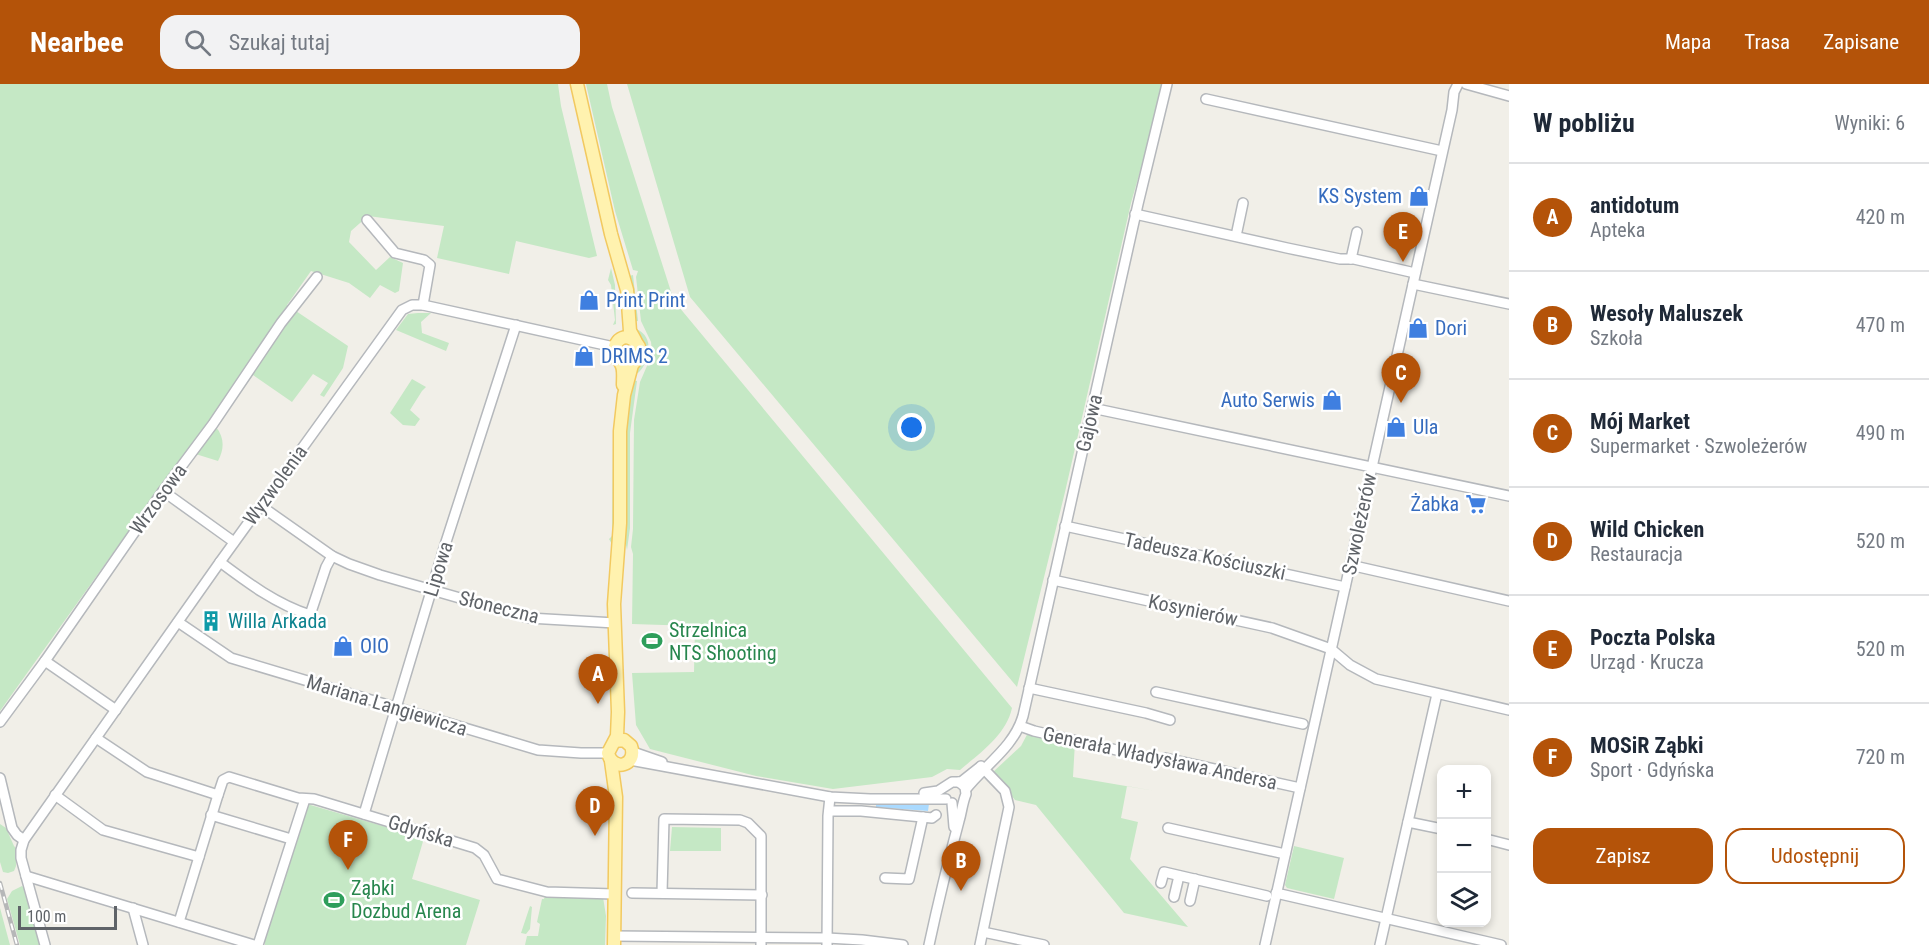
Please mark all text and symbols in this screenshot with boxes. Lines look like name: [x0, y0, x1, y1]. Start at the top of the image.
search box: [160, 15, 580, 69]
text: Nearbee: [30, 26, 124, 59]
icon: search: [181, 26, 214, 59]
text: Szukaj tutaj: [229, 30, 330, 55]
text: Mapa: [1665, 30, 1711, 54]
text: Trasa: [1744, 30, 1790, 54]
text: Zapisane: [1823, 30, 1899, 54]
text: W pobliżu: [1533, 108, 1635, 138]
text: Wyniki: 6: [1834, 111, 1905, 135]
place label: KS System: [1318, 184, 1402, 208]
shop icon: KS System: [1407, 184, 1431, 208]
text: antidotum: [1590, 193, 1679, 218]
text: A: [1547, 205, 1558, 229]
text: 420 m: [1856, 205, 1905, 229]
pin: E: [1384, 212, 1422, 262]
text: Apteka: [1590, 218, 1645, 242]
shop icon: Print Print: [577, 288, 601, 312]
place label: Print Print: [606, 288, 685, 312]
text: Wesoły Maluszek: [1590, 301, 1743, 326]
text: B: [1547, 313, 1558, 337]
text: 470 m: [1856, 313, 1905, 337]
shop icon: Dori: [1406, 316, 1430, 340]
place label: Dori: [1435, 316, 1467, 340]
text: Szkoła: [1590, 326, 1643, 350]
shop icon: DRIMS 2: [572, 344, 596, 368]
place label: DRIMS 2: [601, 344, 668, 368]
pin: C: [1382, 354, 1420, 403]
place label: Auto Serwis: [1221, 388, 1315, 412]
shop icon: Auto Serwis: [1320, 388, 1344, 412]
street label: Gajowa: [1071, 392, 1107, 454]
text: Mój Market: [1590, 409, 1690, 434]
your location: [897, 413, 926, 442]
shop icon: Ula: [1384, 415, 1408, 439]
place label: Ula: [1413, 415, 1438, 439]
text: C: [1547, 421, 1558, 445]
text: 490 m: [1856, 421, 1905, 445]
text: Supermarket · Szwoleżerów: [1590, 434, 1807, 458]
street label: Wyzwolenia: [238, 440, 312, 530]
street label: Wrzosowa: [124, 459, 192, 539]
street label: Szwoleżerów: [1337, 471, 1381, 577]
place label: Żabka: [1411, 492, 1459, 516]
supermarket icon: Żabka: [1464, 492, 1488, 516]
text: Wild Chicken: [1590, 517, 1704, 542]
street label: Tadeusza Kościuszki: [1122, 527, 1288, 585]
text: D: [1547, 529, 1558, 553]
text: 520 m: [1856, 529, 1905, 553]
street label: Lipowa: [418, 538, 458, 600]
text: Restauracja: [1590, 542, 1683, 566]
street label: Słoneczna: [456, 585, 542, 629]
street label: Kosynierów: [1146, 589, 1240, 631]
building icon: Willa Arkada: [199, 609, 223, 633]
place label: Willa Arkada: [228, 609, 327, 633]
place label: Strzelnica NTS Shooting: [669, 618, 777, 665]
text: Poczta Polska: [1590, 625, 1715, 650]
sports icon: Strzelnica NTS Shooting: [640, 629, 664, 653]
shop icon: OIO: [331, 634, 355, 658]
place label: OIO: [360, 634, 389, 658]
text: E: [1548, 637, 1557, 661]
text: 520 m: [1856, 637, 1905, 661]
text: Urząd · Krucza: [1590, 650, 1704, 674]
pin: A: [578, 654, 618, 704]
street label: Mariana Langiewicza: [304, 669, 470, 741]
street label: Generała Władysława Andersa: [1041, 721, 1279, 795]
text: MOSiR Ząbki: [1590, 733, 1704, 758]
text: F: [1548, 745, 1557, 769]
text: 720 m: [1856, 745, 1905, 769]
text: Sport · Gdyńska: [1590, 758, 1714, 782]
map controls: [1437, 765, 1491, 927]
button: +: [1437, 765, 1491, 819]
pin: D: [576, 786, 614, 836]
street label: Gdyńska: [385, 810, 457, 852]
button: −: [1437, 819, 1491, 873]
pin: F: [328, 820, 368, 870]
button: Zapisz: [1533, 828, 1713, 884]
button: Udostępnij: [1725, 828, 1905, 884]
pin: B: [942, 842, 980, 891]
button: layers: [1437, 873, 1491, 927]
place label: Ząbki Dozbud Arena: [351, 876, 461, 923]
sports icon: Ząbki Dozbud Arena: [322, 888, 346, 912]
scale bar: [18, 903, 117, 930]
text: 100 m: [27, 907, 66, 926]

